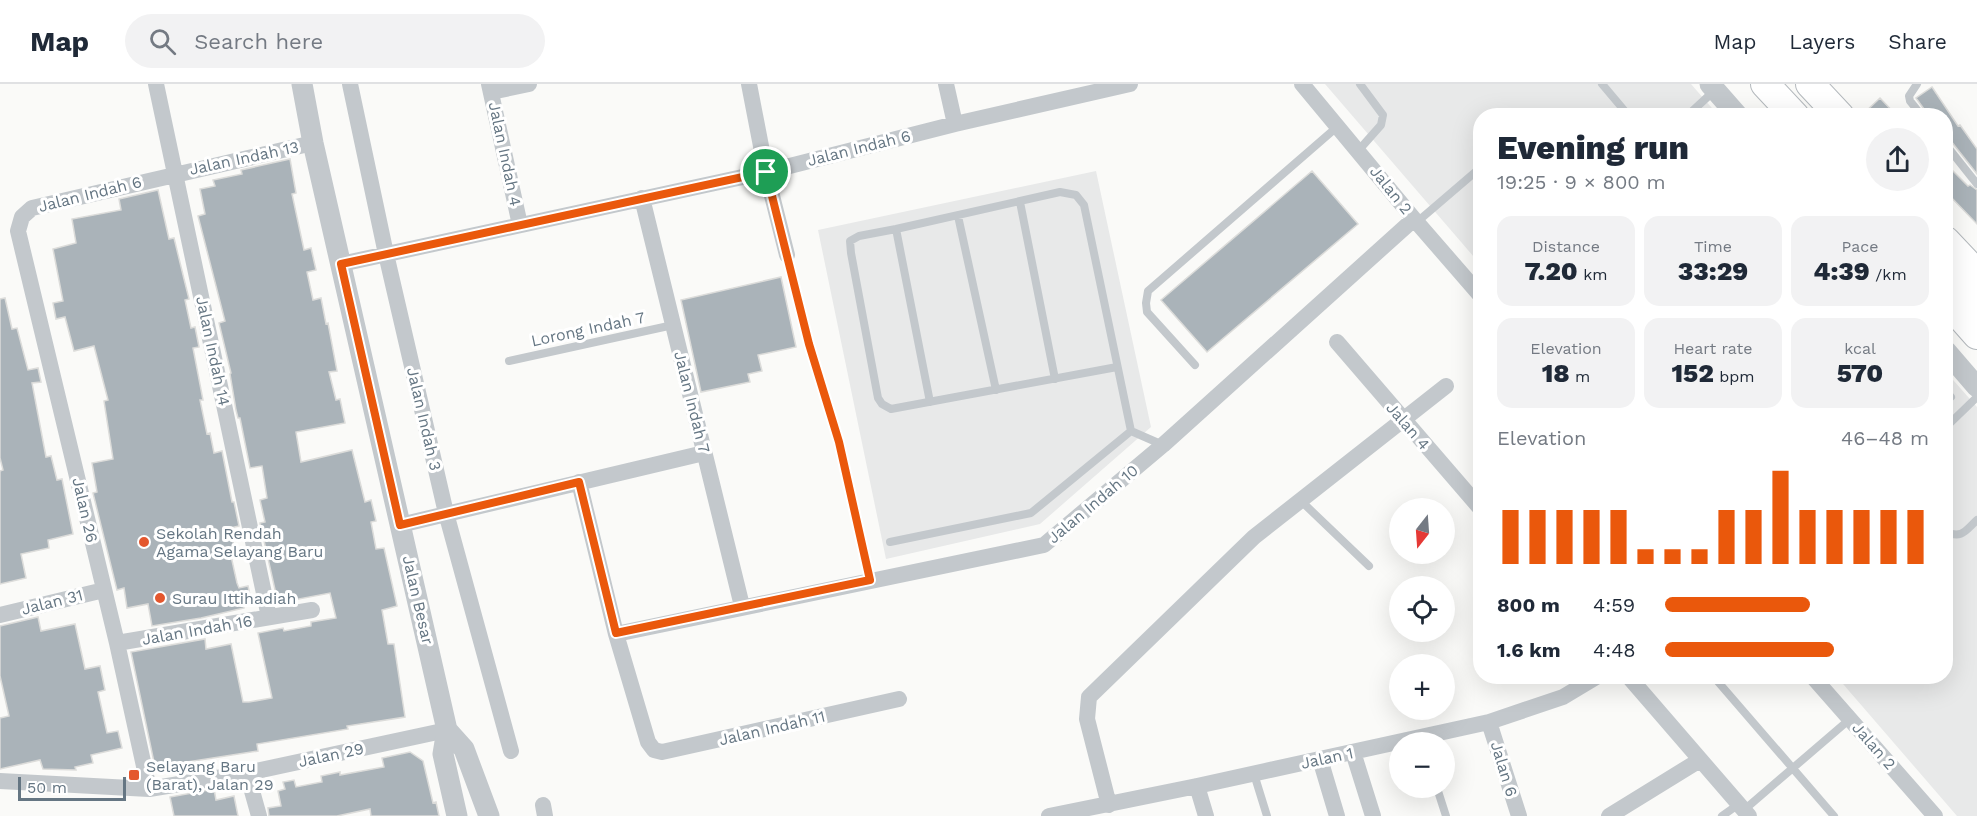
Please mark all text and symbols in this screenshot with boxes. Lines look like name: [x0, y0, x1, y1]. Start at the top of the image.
search box: [125, 14, 545, 68]
text: Map: [30, 25, 89, 58]
icon: search: [146, 25, 179, 58]
text: Search here: [194, 29, 323, 54]
text: Map: [1713, 29, 1756, 54]
text: Layers: [1789, 29, 1855, 54]
text: Share: [1888, 29, 1947, 54]
street label: Jalan Indah 4: [485, 100, 525, 208]
street label: Jalan Indah 6: [805, 126, 913, 170]
text: Evening run: [1497, 128, 1689, 167]
button: share: [1866, 128, 1929, 191]
street label: Jalan Indah 13: [188, 137, 300, 179]
pin: [740, 146, 791, 197]
icon: arrive: [749, 155, 782, 188]
street label: Jalan 2: [1366, 162, 1416, 218]
text: 19:25 · 9 × 800 m: [1497, 170, 1666, 194]
street label: Jalan Indah 6: [36, 172, 144, 216]
text: Distance: [1532, 237, 1600, 256]
text: Time: [1694, 237, 1732, 256]
text: Pace: [1841, 237, 1879, 256]
text: 7.20: [1524, 256, 1578, 286]
text: 33:29: [1678, 256, 1748, 286]
text: 4:39: [1813, 256, 1870, 286]
text: km: [1578, 265, 1608, 284]
text: /km: [1870, 265, 1907, 284]
street label: Jalan Indah 14: [192, 294, 234, 408]
street label: Lorong Indah 7: [529, 308, 647, 350]
text: Elevation: [1530, 339, 1602, 358]
text: Heart rate: [1673, 339, 1753, 358]
text: kcal: [1844, 339, 1876, 358]
street label: Jalan Indah 7: [670, 349, 714, 455]
text: 18: [1542, 358, 1570, 388]
text: 152: [1671, 358, 1714, 388]
text: 570: [1837, 358, 1883, 388]
street label: Jalan Indah 3: [403, 365, 445, 473]
text: m: [1570, 367, 1590, 386]
text: bpm: [1714, 367, 1755, 386]
street label: Jalan 4: [1382, 398, 1434, 454]
text: Elevation: [1497, 426, 1586, 450]
text: 46–48 m: [1841, 426, 1929, 450]
street label: Jalan Indah 10: [1044, 461, 1142, 547]
street label: Jalan 26: [68, 476, 102, 544]
north arrow: [1389, 498, 1455, 564]
map controls: [1389, 498, 1455, 798]
place label: Sekolah Rendah Agama Selayang Baru: [156, 524, 323, 561]
marker: Sekolah Rendah Agama Selayang Baru: [137, 535, 151, 549]
street label: Jalan Besar: [399, 554, 438, 647]
button: locate: [1389, 576, 1455, 642]
street label: Jalan 31: [19, 585, 85, 619]
place label: Surau Ittihadiah: [172, 589, 296, 608]
marker: Surau Ittihadiah: [153, 591, 167, 605]
text: 800 m: [1497, 593, 1560, 617]
text: 4:59: [1593, 593, 1635, 617]
street label: Jalan Indah 16: [140, 611, 254, 649]
text: 1.6 km: [1497, 638, 1561, 662]
text: 4:48: [1593, 638, 1636, 662]
button: +: [1389, 654, 1455, 720]
street label: Jalan Indah 11: [717, 707, 827, 749]
street label: Jalan 2: [1848, 718, 1900, 774]
button: −: [1389, 732, 1455, 798]
street label: Jalan 29: [297, 739, 365, 771]
street label: Jalan 6: [1487, 739, 1521, 799]
street label: Jalan 1: [1299, 743, 1355, 773]
place label: Selayang Baru (Barat), Jalan 29: [146, 757, 274, 794]
marker: Selayang Baru (Barat), Jalan 29: [127, 768, 141, 782]
scale bar: [18, 774, 126, 802]
text: 50 m: [27, 778, 67, 797]

